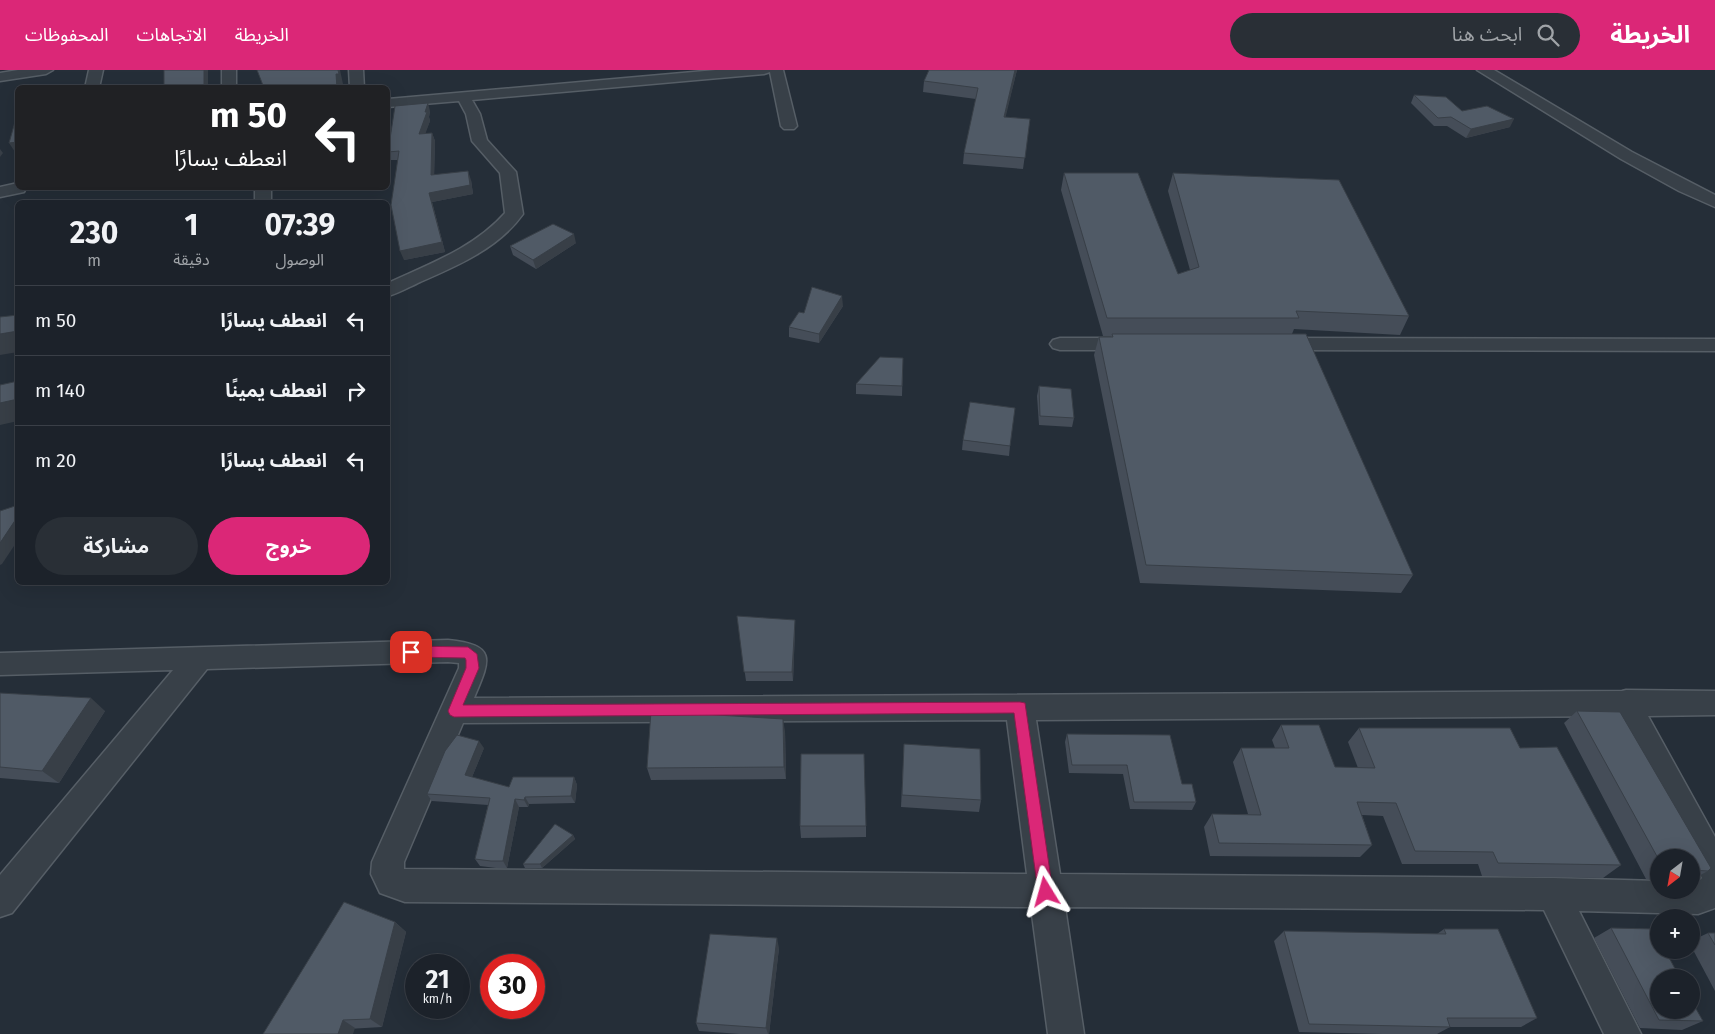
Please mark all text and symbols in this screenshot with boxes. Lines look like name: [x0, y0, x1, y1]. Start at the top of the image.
search box: [1230, 13, 1580, 58]
icon: search: [1534, 21, 1562, 49]
text: الخريطة: [1610, 21, 1690, 49]
text: ابحث هنا: [1452, 23, 1522, 46]
text: المحفوظات: [25, 24, 109, 46]
text: الاتجاهات: [137, 24, 207, 46]
text: الخريطة: [235, 24, 289, 46]
text: 50 m: [210, 94, 287, 136]
icon: left: [305, 105, 370, 170]
text: انعطف يسارًا: [174, 145, 287, 172]
text: 1: [184, 207, 198, 243]
text: 07:39: [264, 207, 335, 243]
text: 230: [70, 215, 118, 251]
text: دقيقة: [173, 250, 210, 269]
text: الوصول: [275, 250, 324, 269]
text: m: [87, 251, 101, 270]
icon: left: [342, 307, 370, 335]
text: 50 m: [35, 309, 76, 332]
text: انعطف يسارًا: [220, 309, 327, 332]
icon: right: [342, 377, 370, 405]
text: 140 m: [35, 379, 85, 402]
text: انعطف يمينًا: [225, 379, 327, 402]
icon: left: [342, 447, 370, 475]
text: 20 m: [35, 449, 76, 472]
text: انعطف يسارًا: [220, 449, 327, 472]
button: مشاركة: [35, 517, 198, 575]
button: خروج: [208, 517, 370, 575]
pin: [390, 631, 432, 673]
icon: arrive: [397, 638, 425, 666]
north arrow: [1650, 849, 1700, 899]
map controls: [1650, 849, 1700, 1019]
position arrow: [1019, 865, 1071, 917]
button: +: [1650, 909, 1700, 959]
speed limit sign: 30: [480, 954, 545, 1019]
text: 21: [426, 965, 449, 995]
button: −: [1650, 969, 1700, 1019]
text: km/h: [423, 992, 452, 1006]

